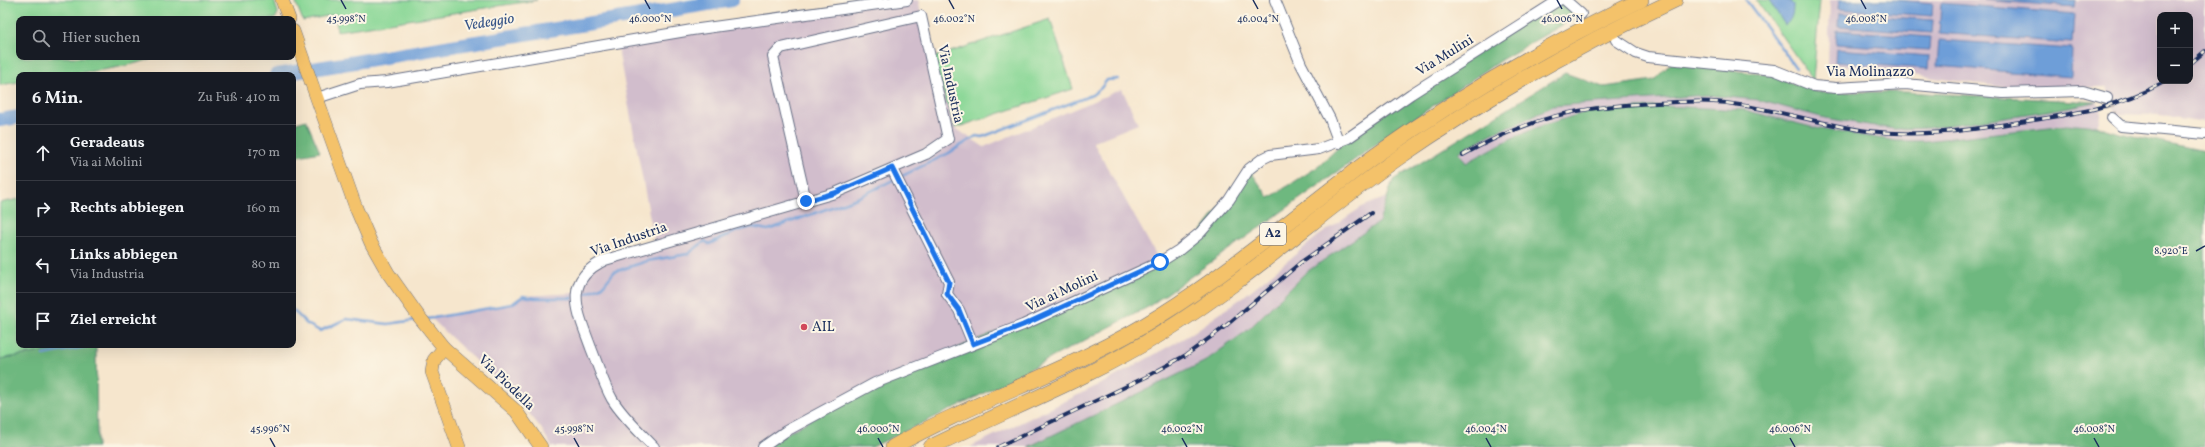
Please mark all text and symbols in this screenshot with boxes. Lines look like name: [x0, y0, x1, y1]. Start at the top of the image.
water label: Vedeggio: [462, 9, 516, 37]
text: 45.998°N: [326, 12, 366, 26]
text: 46.000°N: [629, 12, 672, 26]
text: 46.002°N: [933, 12, 975, 26]
text: 46.004°N: [1237, 12, 1280, 26]
text: 46.006°N: [1541, 12, 1584, 26]
text: 46.008°N: [1845, 12, 1887, 26]
map controls: [2157, 12, 2193, 84]
button: +: [2157, 12, 2193, 48]
search box: [16, 16, 296, 60]
icon: search: [30, 27, 52, 49]
text: Hier suchen: [62, 28, 140, 49]
street label: Via Mulini: [1413, 31, 1477, 81]
street label: Via Industria: [932, 43, 968, 125]
button: −: [2157, 48, 2193, 84]
street label: Via Molinazzo: [1826, 63, 1914, 82]
text: 6 Min.: [32, 87, 83, 110]
text: Zu Fuß · 410 m: [197, 89, 280, 107]
text: Geradeaus: [70, 133, 145, 154]
icon: ahead: [32, 142, 54, 164]
text: 170 m: [247, 144, 280, 162]
text: Via ai Molini: [70, 154, 142, 172]
route end: [797, 192, 815, 210]
icon: right: [32, 198, 54, 220]
text: Rechts abbiegen: [70, 198, 185, 219]
text: 160 m: [246, 200, 280, 218]
street label: Via Industria: [588, 218, 670, 262]
road number: A2: [1260, 223, 1286, 245]
text: 8.920°E: [2154, 244, 2188, 258]
text: Links abbiegen: [70, 245, 178, 266]
route start: [1151, 253, 1169, 271]
icon: left: [32, 254, 54, 276]
text: 80 m: [251, 256, 280, 274]
text: Via Industria: [70, 266, 144, 284]
street label: Via ai Molini: [1023, 267, 1101, 317]
icon: arrive: [32, 310, 54, 332]
text: Ziel erreicht: [70, 310, 157, 331]
place label: AIL: [812, 318, 835, 337]
marker: AIL: [799, 322, 809, 332]
street label: Via Piodella: [473, 351, 539, 415]
text: 45.996°N: [250, 422, 291, 436]
text: 45.998°N: [554, 422, 594, 436]
text: 46.000°N: [857, 422, 900, 436]
text: 46.002°N: [1161, 422, 1203, 436]
text: 46.004°N: [1465, 422, 1508, 436]
text: 46.006°N: [1769, 422, 1812, 436]
text: 46.008°N: [2073, 422, 2115, 436]

